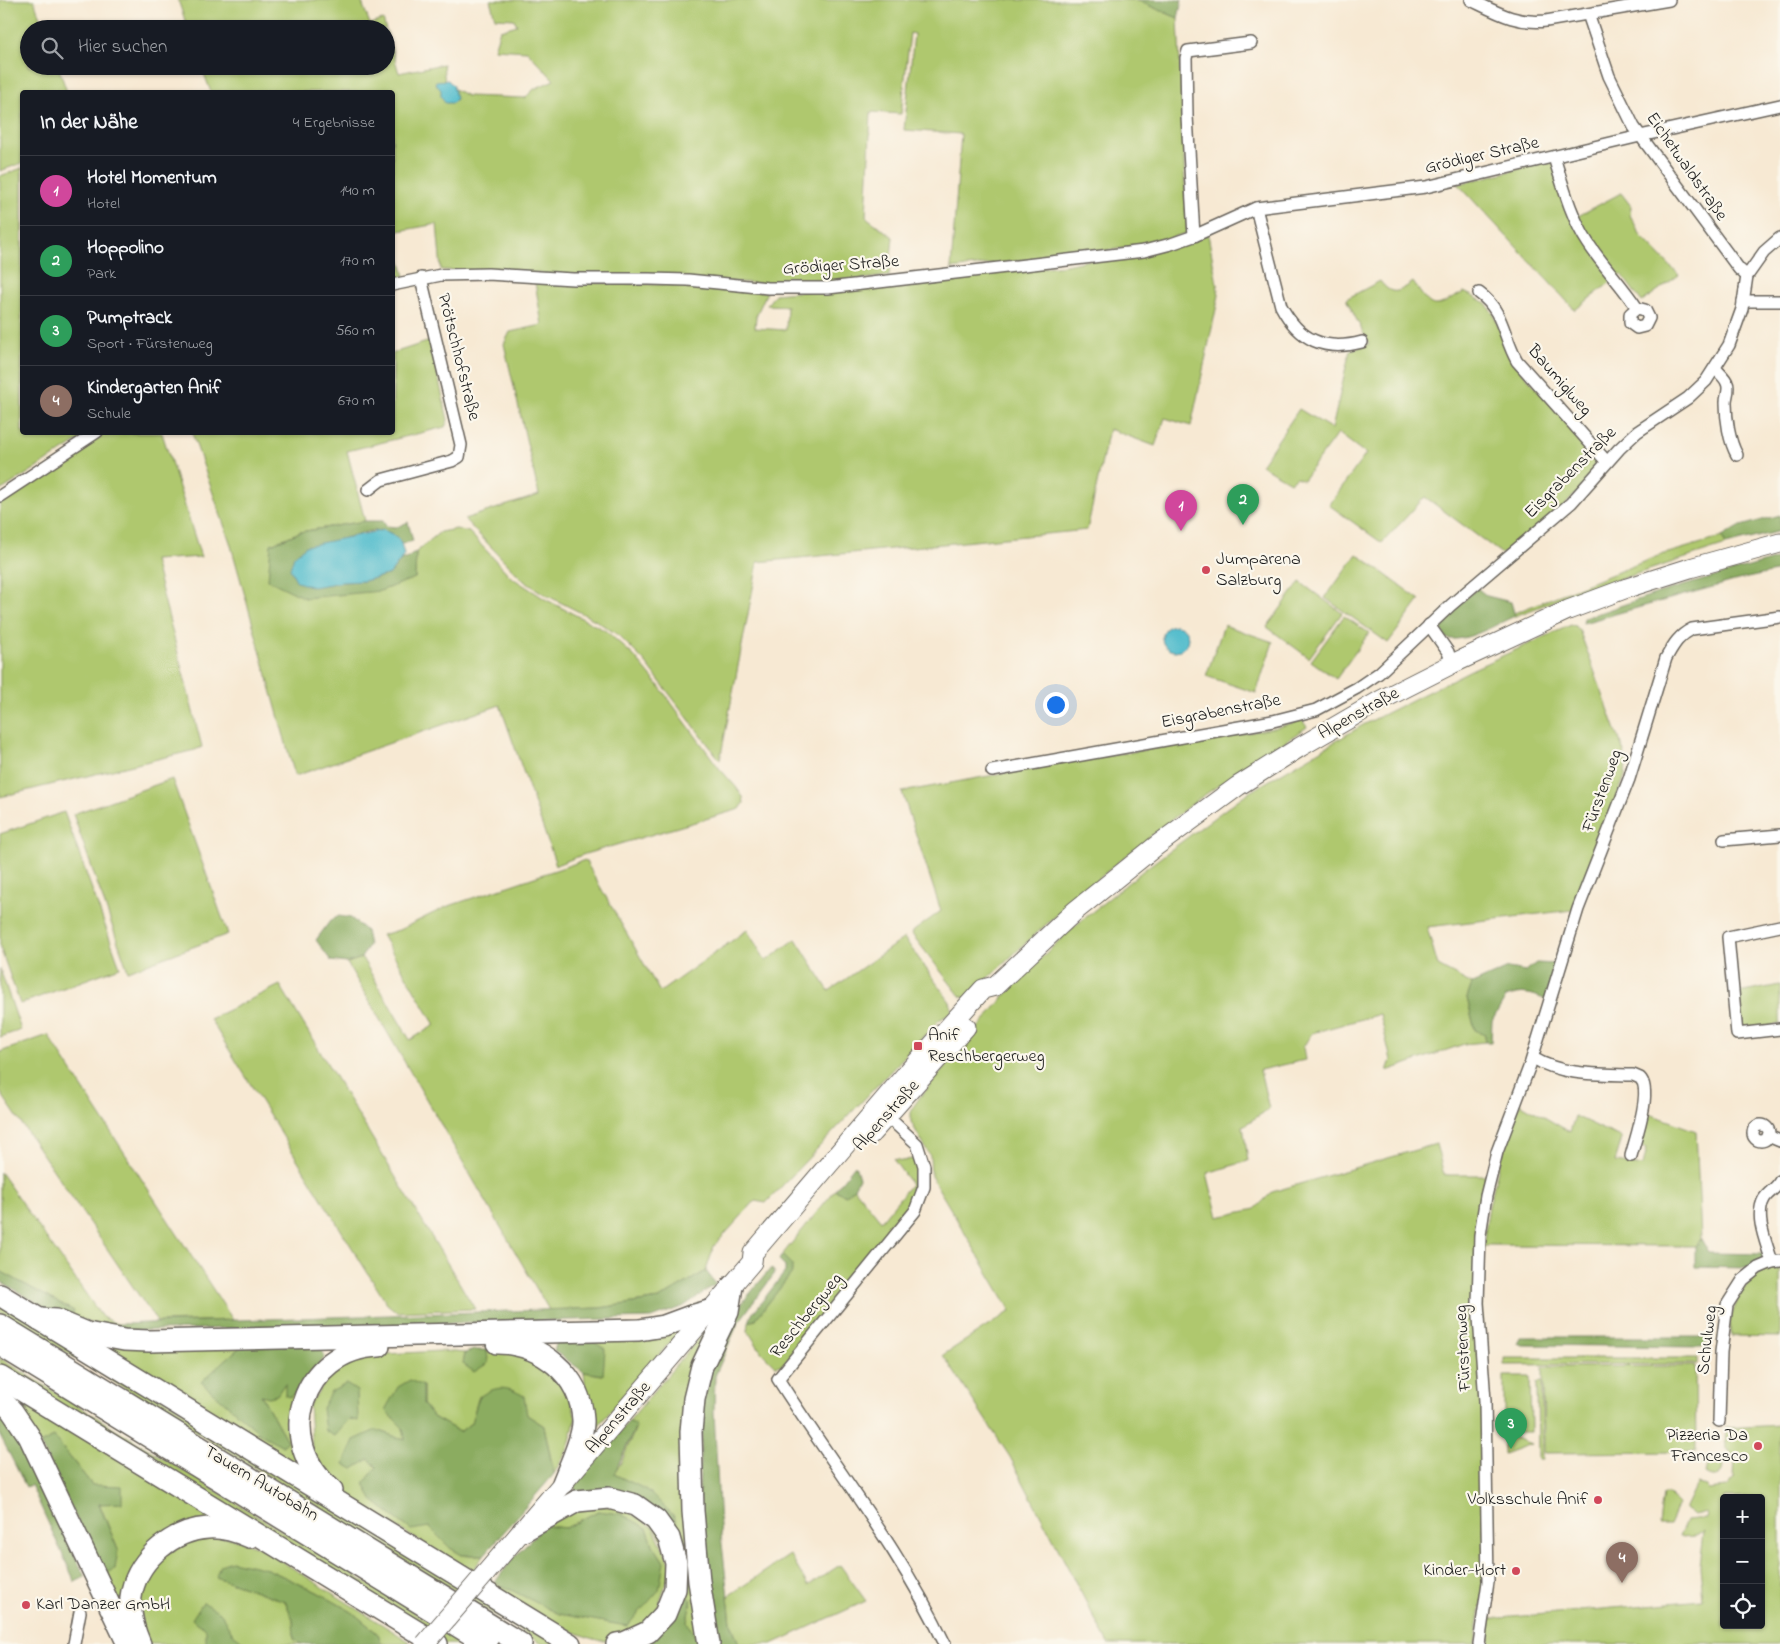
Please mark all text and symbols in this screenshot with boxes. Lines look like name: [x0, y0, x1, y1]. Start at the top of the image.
search box: [20, 20, 395, 75]
icon: search: [38, 34, 66, 62]
text: Hier suchen: [78, 34, 167, 61]
street label: Eichetwaldstraße: [1639, 107, 1734, 227]
text: In der Nähe: [40, 108, 138, 138]
text: 4 Ergebnisse: [293, 111, 375, 135]
street label: Grödiger Straße: [1422, 130, 1543, 183]
text: Hotel Momentum: [87, 165, 217, 192]
text: 1: [53, 179, 59, 203]
text: 140 m: [340, 179, 375, 203]
text: Hotel: [87, 192, 120, 216]
text: Hoppolino: [87, 235, 164, 262]
text: 2: [52, 249, 60, 273]
text: 170 m: [340, 249, 375, 273]
street label: Grödiger Straße: [782, 249, 901, 284]
text: Park: [87, 262, 116, 286]
street label: Prötschhofstraße: [430, 291, 487, 424]
text: Pumptrack: [87, 305, 172, 332]
text: 3: [53, 319, 59, 343]
text: 560 m: [335, 319, 375, 343]
text: Sport · Fürstenweg: [87, 332, 213, 356]
street label: Baumiglweg: [1519, 339, 1598, 423]
text: Kindergarten Anif: [87, 375, 221, 402]
text: 4: [53, 389, 59, 413]
text: 670 m: [338, 389, 375, 413]
text: Schule: [87, 402, 131, 426]
street label: Eisgrabenstraße: [1519, 420, 1624, 526]
pin: 2: [1227, 484, 1259, 525]
pin: 1: [1165, 490, 1197, 531]
place label: Jumparena Salzburg: [1216, 547, 1301, 595]
marker: Jumparena Salzburg: [1200, 564, 1212, 576]
street label: Alpenstraße: [1314, 681, 1405, 747]
street label: Eisgrabenstraße: [1159, 688, 1284, 737]
your location: [1043, 692, 1069, 718]
street label: Fürstenweg: [1576, 746, 1631, 837]
place label: Anif Reschbergerweg: [928, 1023, 1045, 1071]
marker: Anif Reschbergerweg: [912, 1040, 924, 1052]
street label: Alpenstraße: [848, 1074, 927, 1158]
street label: Reschbergweg: [765, 1268, 850, 1365]
street label: Fürstenweg: [1449, 1304, 1480, 1393]
street label: Schulweg: [1691, 1304, 1726, 1376]
street label: Alpenstraße: [580, 1375, 659, 1460]
pin: 3: [1495, 1408, 1527, 1449]
place label: Pizzeria Da Francesco: [1666, 1423, 1748, 1470]
street label: Tauern Autobahn: [199, 1439, 324, 1529]
marker: Pizzeria Da Francesco: [1752, 1440, 1764, 1452]
place label: Volksschule Anif: [1467, 1487, 1589, 1513]
marker: Volksschule Anif: [1592, 1494, 1604, 1506]
map controls: [1720, 1494, 1765, 1629]
button: +: [1720, 1494, 1765, 1539]
button: −: [1720, 1539, 1765, 1584]
pin: 4: [1606, 1542, 1638, 1583]
place label: Kinder-Hort: [1423, 1558, 1506, 1584]
marker: Kinder-Hort: [1510, 1565, 1522, 1577]
button: locate: [1720, 1584, 1765, 1629]
place label: Karl Danzer GmbH: [36, 1592, 170, 1618]
marker: Karl Danzer GmbH: [20, 1599, 32, 1611]

